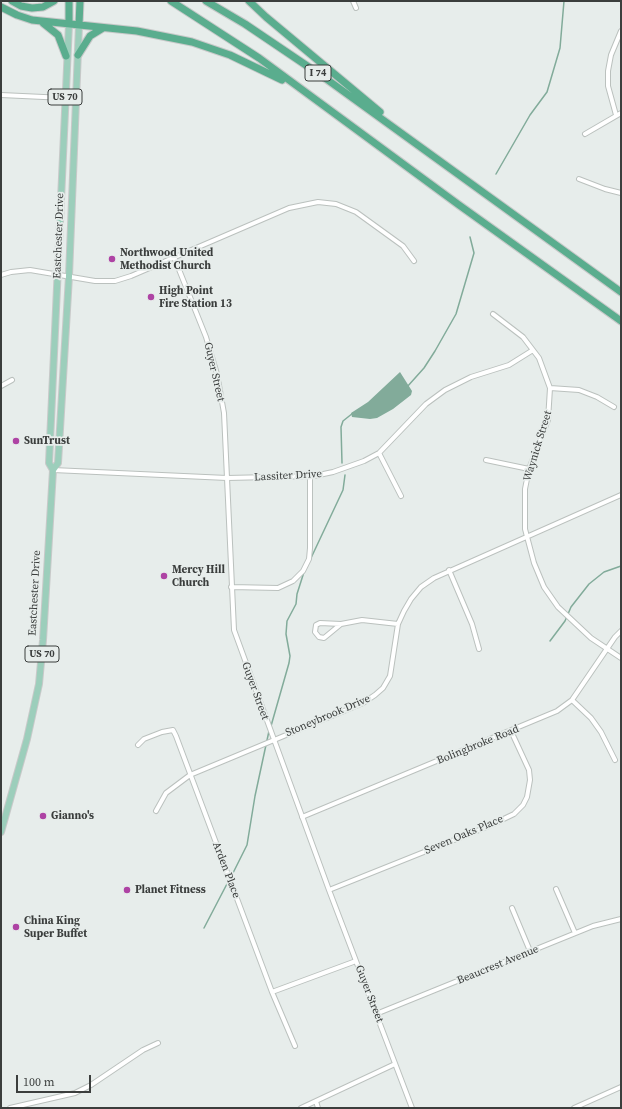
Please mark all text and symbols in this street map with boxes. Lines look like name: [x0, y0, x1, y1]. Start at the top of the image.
road number: I 74: [305, 65, 331, 81]
road number: US 70: [48, 89, 82, 105]
street label: Eastchester Drive: [51, 193, 67, 279]
place label: Northwood United Methodist Church: [120, 246, 213, 272]
marker: Northwood United Methodist Church: [107, 254, 117, 264]
place label: High Point Fire Station 13: [159, 284, 232, 310]
marker: High Point Fire Station 13: [146, 292, 156, 302]
street label: Guyer Street: [201, 341, 227, 403]
street label: Waynick Street: [521, 409, 555, 483]
place label: SunTrust: [24, 434, 70, 448]
marker: SunTrust: [11, 436, 21, 446]
street label: Lassiter Drive: [254, 468, 322, 484]
street label: Eastchester Drive: [26, 550, 44, 636]
place label: Mercy Hill Church: [172, 563, 225, 589]
marker: Mercy Hill Church: [159, 571, 169, 581]
road number: US 70: [25, 646, 59, 662]
street label: Guyer Street: [238, 660, 272, 722]
street label: Stoneybrook Drive: [284, 692, 372, 740]
street label: Bolingbroke Road: [435, 723, 521, 767]
place label: Gianno's: [51, 809, 94, 823]
marker: Gianno's: [38, 811, 48, 821]
street label: Seven Oaks Place: [423, 812, 505, 858]
street label: Arden Place: [209, 840, 243, 900]
place label: Planet Fitness: [135, 883, 206, 897]
marker: Planet Fitness: [122, 885, 132, 895]
place label: China King Super Buffet: [24, 914, 87, 940]
marker: China King Super Buffet: [11, 922, 21, 932]
street label: Beaucrest Avenue: [455, 943, 541, 987]
street label: Guyer Street: [352, 963, 386, 1025]
scale bar: [18, 1067, 93, 1093]
text: 100 m: [23, 1074, 55, 1090]

